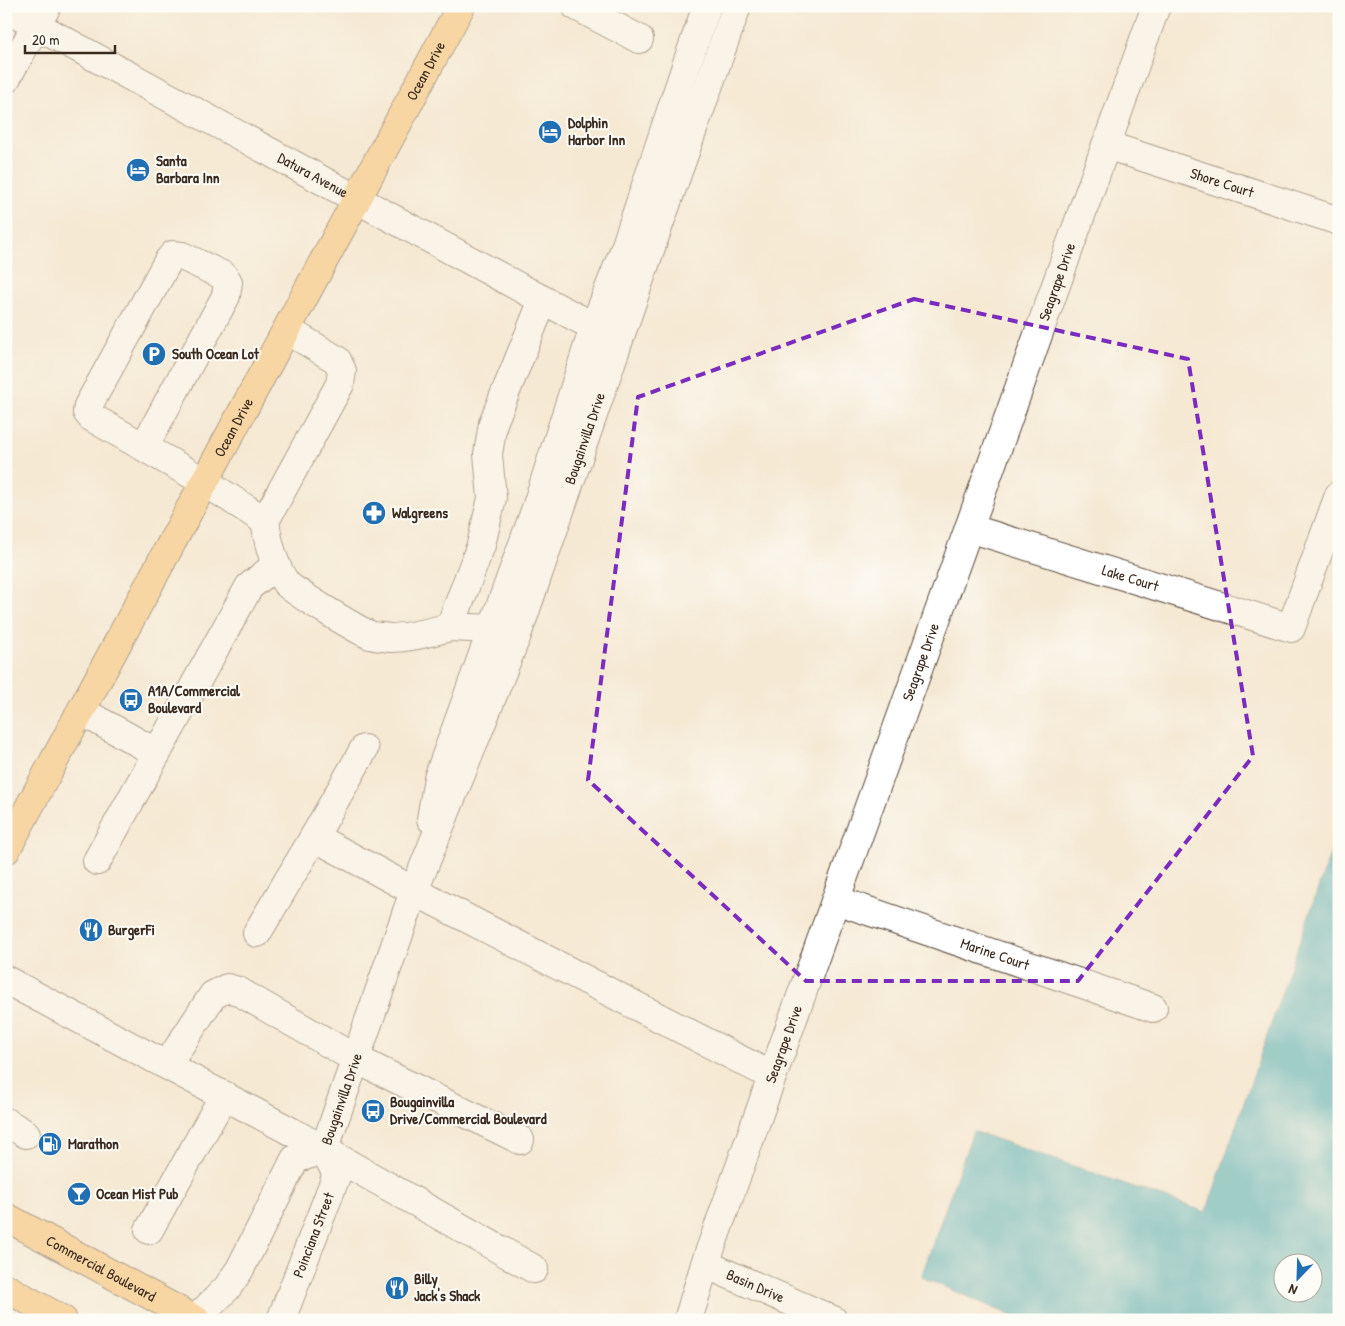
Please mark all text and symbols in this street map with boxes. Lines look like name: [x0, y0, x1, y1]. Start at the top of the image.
scale bar: [25, 22, 115, 54]
text: 20 m: [32, 29, 59, 50]
street label: Ocean Drive: [401, 37, 450, 104]
place label: Dolphin Harbor Inn: [568, 112, 625, 150]
hotel icon: Dolphin Harbor Inn: [537, 119, 563, 145]
street label: Datura Avenue: [274, 147, 352, 203]
place label: Santa Barbara Inn: [156, 150, 220, 188]
hotel icon: Santa Barbara Inn: [125, 157, 151, 183]
street label: Shore Court: [1188, 162, 1257, 203]
street label: Seagrape Drive: [1033, 240, 1080, 323]
parking icon: South Ocean Lot: [141, 341, 167, 367]
place label: South Ocean Lot: [172, 343, 260, 364]
street label: Bougainvilla Drive: [559, 390, 610, 487]
street label: Ocean Drive: [209, 394, 258, 461]
pharmacy icon: Walgreens: [361, 500, 387, 526]
place label: Walgreens: [392, 502, 448, 524]
street label: Lake Court: [1100, 559, 1162, 597]
street label: Seagrape Drive: [897, 620, 944, 704]
place label: A1A/Commercial Boulevard: [148, 680, 241, 718]
bus stop icon: A1A/Commercial Boulevard: [118, 687, 144, 713]
restaurant icon: BurgerFi: [78, 917, 104, 943]
place label: BurgerFi: [108, 919, 155, 941]
street label: Marine Court: [958, 932, 1033, 975]
street label: Seagrape Drive: [760, 1002, 807, 1086]
street label: Bougainvilla Drive: [316, 1050, 367, 1148]
place label: Bougainvilla Drive/Commercial Boulevard: [390, 1091, 547, 1129]
bus stop icon: Bougainvilla Drive/Commercial Boulevard: [360, 1098, 386, 1124]
fuel station icon: Marathon: [37, 1131, 63, 1157]
place label: Marathon: [68, 1133, 119, 1154]
bar icon: Ocean Mist Pub: [66, 1181, 92, 1207]
place label: Ocean Mist Pub: [96, 1183, 178, 1204]
street label: Poinciana Street: [287, 1188, 339, 1280]
street label: Commercial Boulevard: [42, 1230, 160, 1306]
north arrow: [1272, 1254, 1322, 1304]
street label: Basin Drive: [723, 1264, 788, 1307]
place label: Billy Jack's Shack: [414, 1268, 481, 1306]
restaurant icon: Billy Jack's Shack: [384, 1275, 410, 1301]
text: N: [1285, 1280, 1300, 1301]

